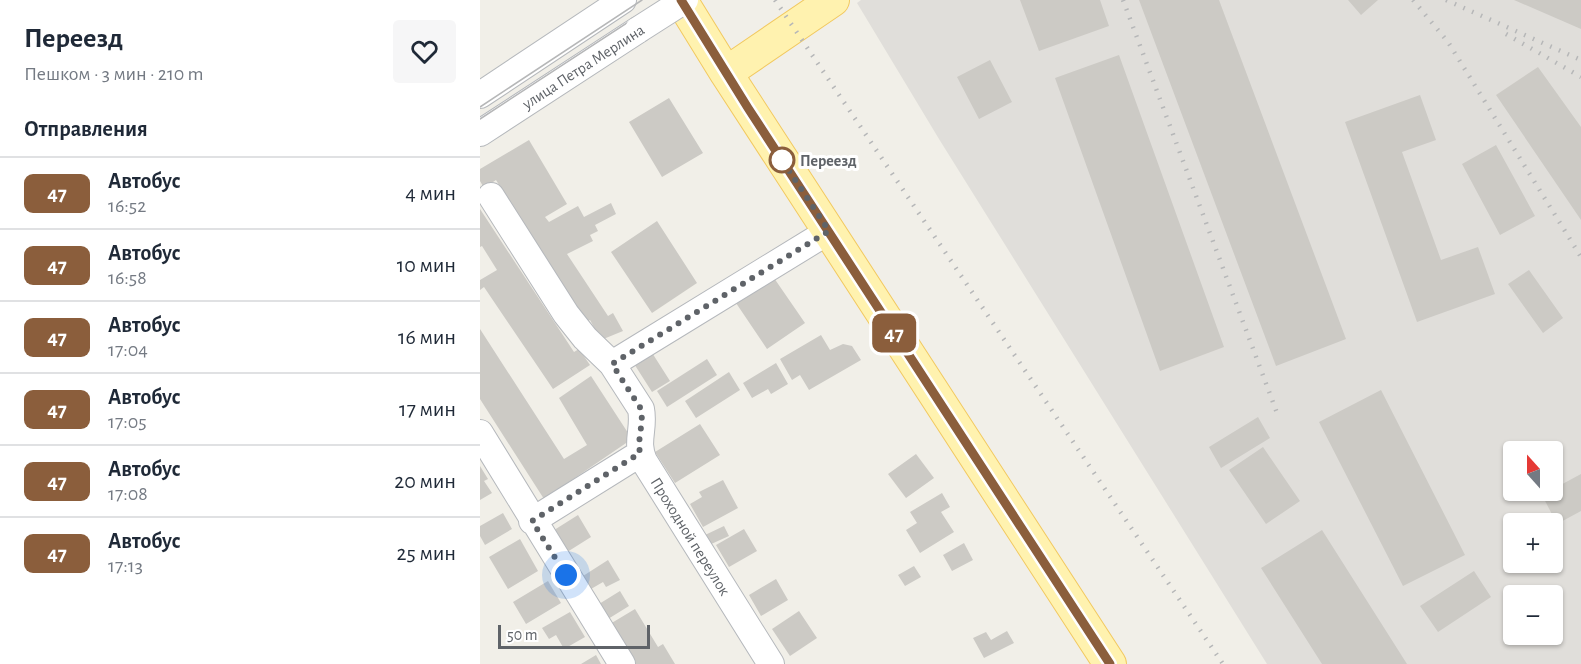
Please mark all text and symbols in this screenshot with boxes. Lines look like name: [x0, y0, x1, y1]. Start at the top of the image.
button: heart: [393, 20, 456, 83]
street label: улица Петра Мерлина: [519, 22, 648, 114]
text: Переезд: [24, 25, 123, 53]
text: Пешком · 3 мин · 210 m: [24, 64, 204, 84]
text: Отправления: [24, 118, 148, 140]
marker: Переезд: [769, 147, 795, 173]
place label: Переезд: [800, 153, 857, 169]
text: Автобус: [108, 170, 181, 192]
text: 4 мин: [405, 182, 456, 204]
text: 47: [47, 183, 67, 204]
text: 16:52: [108, 196, 146, 216]
text: Автобус: [108, 242, 181, 264]
text: 10 мин: [397, 254, 456, 276]
text: 47: [47, 255, 67, 276]
text: 16:58: [108, 268, 147, 288]
text: Автобус: [108, 314, 181, 336]
line badge: 47: [867, 314, 921, 352]
text: 47: [884, 323, 904, 344]
text: 16 мин: [398, 326, 456, 348]
text: 47: [47, 327, 67, 348]
text: 17:04: [108, 340, 148, 360]
text: Автобус: [108, 386, 181, 408]
text: 17 мин: [399, 398, 456, 420]
text: 47: [47, 399, 67, 420]
text: 17:05: [108, 412, 147, 432]
north arrow: [1503, 441, 1563, 501]
map controls: [1503, 441, 1563, 645]
text: Автобус: [108, 458, 181, 480]
text: 20 мин: [394, 470, 456, 492]
text: 47: [47, 471, 67, 492]
street label: Проходной переулок: [647, 475, 733, 599]
text: 17:08: [108, 484, 148, 504]
button: +: [1503, 513, 1563, 573]
text: Автобус: [108, 530, 181, 552]
text: 25 мин: [397, 542, 456, 564]
text: 47: [47, 543, 67, 564]
text: 17:13: [108, 556, 143, 576]
your location: [551, 560, 581, 590]
button: −: [1503, 585, 1563, 645]
scale bar: [498, 622, 650, 650]
text: 50 m: [507, 627, 538, 643]

